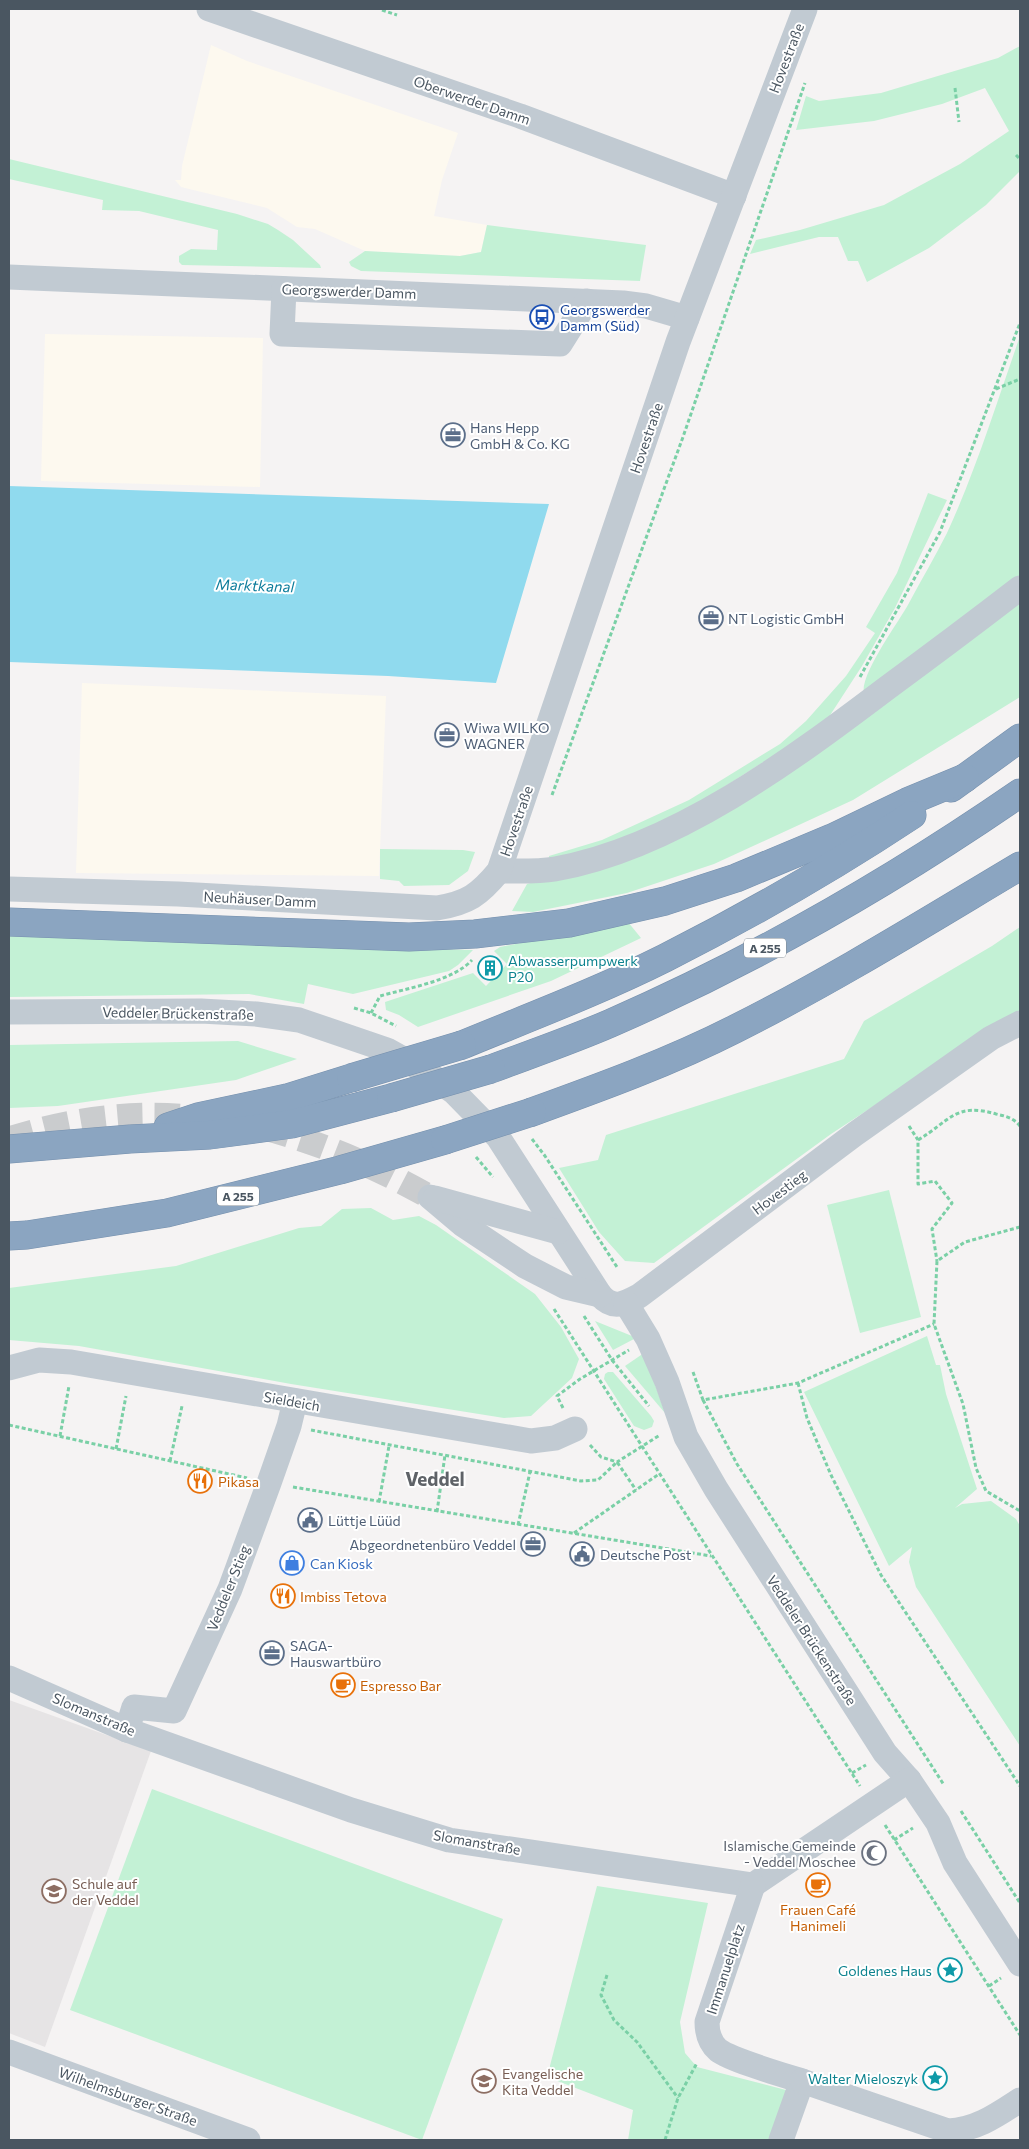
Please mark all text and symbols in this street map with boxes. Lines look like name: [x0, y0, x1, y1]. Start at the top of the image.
street label: Hovestraße: [765, 21, 807, 95]
street label: Oberwerder Damm: [411, 72, 533, 128]
street label: Georgswerder Damm: [281, 280, 417, 302]
place label: Georgswerder Damm (Süd): [560, 301, 651, 334]
bus stop icon: Georgswerder Damm (Süd): [529, 304, 555, 330]
street label: Hovestraße: [626, 400, 666, 476]
place label: Hans Hepp GmbH & Co. KG: [470, 419, 570, 452]
office icon: Hans Hepp GmbH & Co. KG: [440, 422, 466, 448]
water label: Marktkanal: [215, 575, 296, 595]
office icon: NT Logistic GmbH: [698, 605, 724, 631]
place label: NT Logistic GmbH: [728, 610, 844, 627]
place label: Wiwa WILKO WAGNER: [464, 719, 550, 752]
office icon: Wiwa WILKO WAGNER: [434, 722, 460, 748]
street label: Hovestraße: [496, 783, 536, 859]
street label: Neuhäuser Damm: [203, 888, 317, 910]
road number: A 255: [744, 938, 786, 958]
place label: Abwasserpumpwerk P20: [508, 952, 638, 985]
building icon: Abwasserpumpwerk P20: [477, 955, 503, 981]
street label: Veddeler Brückenstraße: [102, 1003, 254, 1023]
street label: Hovestieg: [748, 1166, 810, 1218]
road number: A 255: [217, 1186, 259, 1206]
street label: Sieldeich: [263, 1388, 321, 1414]
district label: Veddel: [405, 1467, 465, 1490]
restaurant icon: Pikasa: [187, 1468, 213, 1494]
place label: Pikasa: [218, 1473, 259, 1490]
public building icon: Lüttje Lüüd: [297, 1507, 323, 1533]
place label: Lüttje Lüüd: [328, 1512, 401, 1529]
office icon: Abgeordnetenbüro Veddel: [520, 1531, 546, 1557]
place label: Abgeordnetenbüro Veddel: [349, 1536, 516, 1553]
public building icon: Deutsche Post: [569, 1541, 595, 1567]
street label: Veddeler Stieg: [203, 1542, 253, 1633]
place label: Deutsche Post: [600, 1546, 692, 1563]
shop icon: Can Kiosk: [279, 1550, 305, 1576]
place label: Can Kiosk: [310, 1555, 373, 1572]
street label: Veddeler Brückenstraße: [764, 1572, 860, 1708]
restaurant icon: Imbiss Tetova: [270, 1583, 296, 1609]
place label: Imbiss Tetova: [300, 1588, 387, 1605]
place label: SAGA- Hauswartbüro: [290, 1637, 381, 1670]
office icon: SAGA- Hauswartbüro: [259, 1640, 285, 1666]
cafe icon: Espresso Bar: [330, 1672, 356, 1698]
place label: Espresso Bar: [360, 1677, 442, 1694]
street label: Slomanstraße: [50, 1689, 138, 1739]
street label: Slomanstraße: [432, 1826, 522, 1858]
place label: Islamische Gemeinde - Veddel Moschee: [723, 1837, 856, 1870]
mosque icon: Islamische Gemeinde - Veddel Moschee: [861, 1840, 887, 1866]
cafe icon: Frauen Café Hanimeli: [805, 1872, 831, 1898]
place label: Schule auf der Veddel: [72, 1875, 139, 1908]
school or university icon: Schule auf der Veddel: [41, 1878, 67, 1904]
place label: Frauen Café Hanimeli: [780, 1901, 856, 1934]
street label: Immanuelplatz: [702, 1921, 748, 2016]
place icon: Goldenes Haus: [937, 1957, 963, 1983]
place label: Goldenes Haus: [838, 1962, 932, 1979]
street label: Wilhelmsburger Straße: [56, 2063, 200, 2129]
place label: Evangelische Kita Veddel: [502, 2065, 583, 2098]
place icon: Walter Mieloszyk: [922, 2065, 948, 2091]
school or university icon: Evangelische Kita Veddel: [471, 2068, 497, 2094]
place label: Walter Mieloszyk: [808, 2070, 918, 2087]

